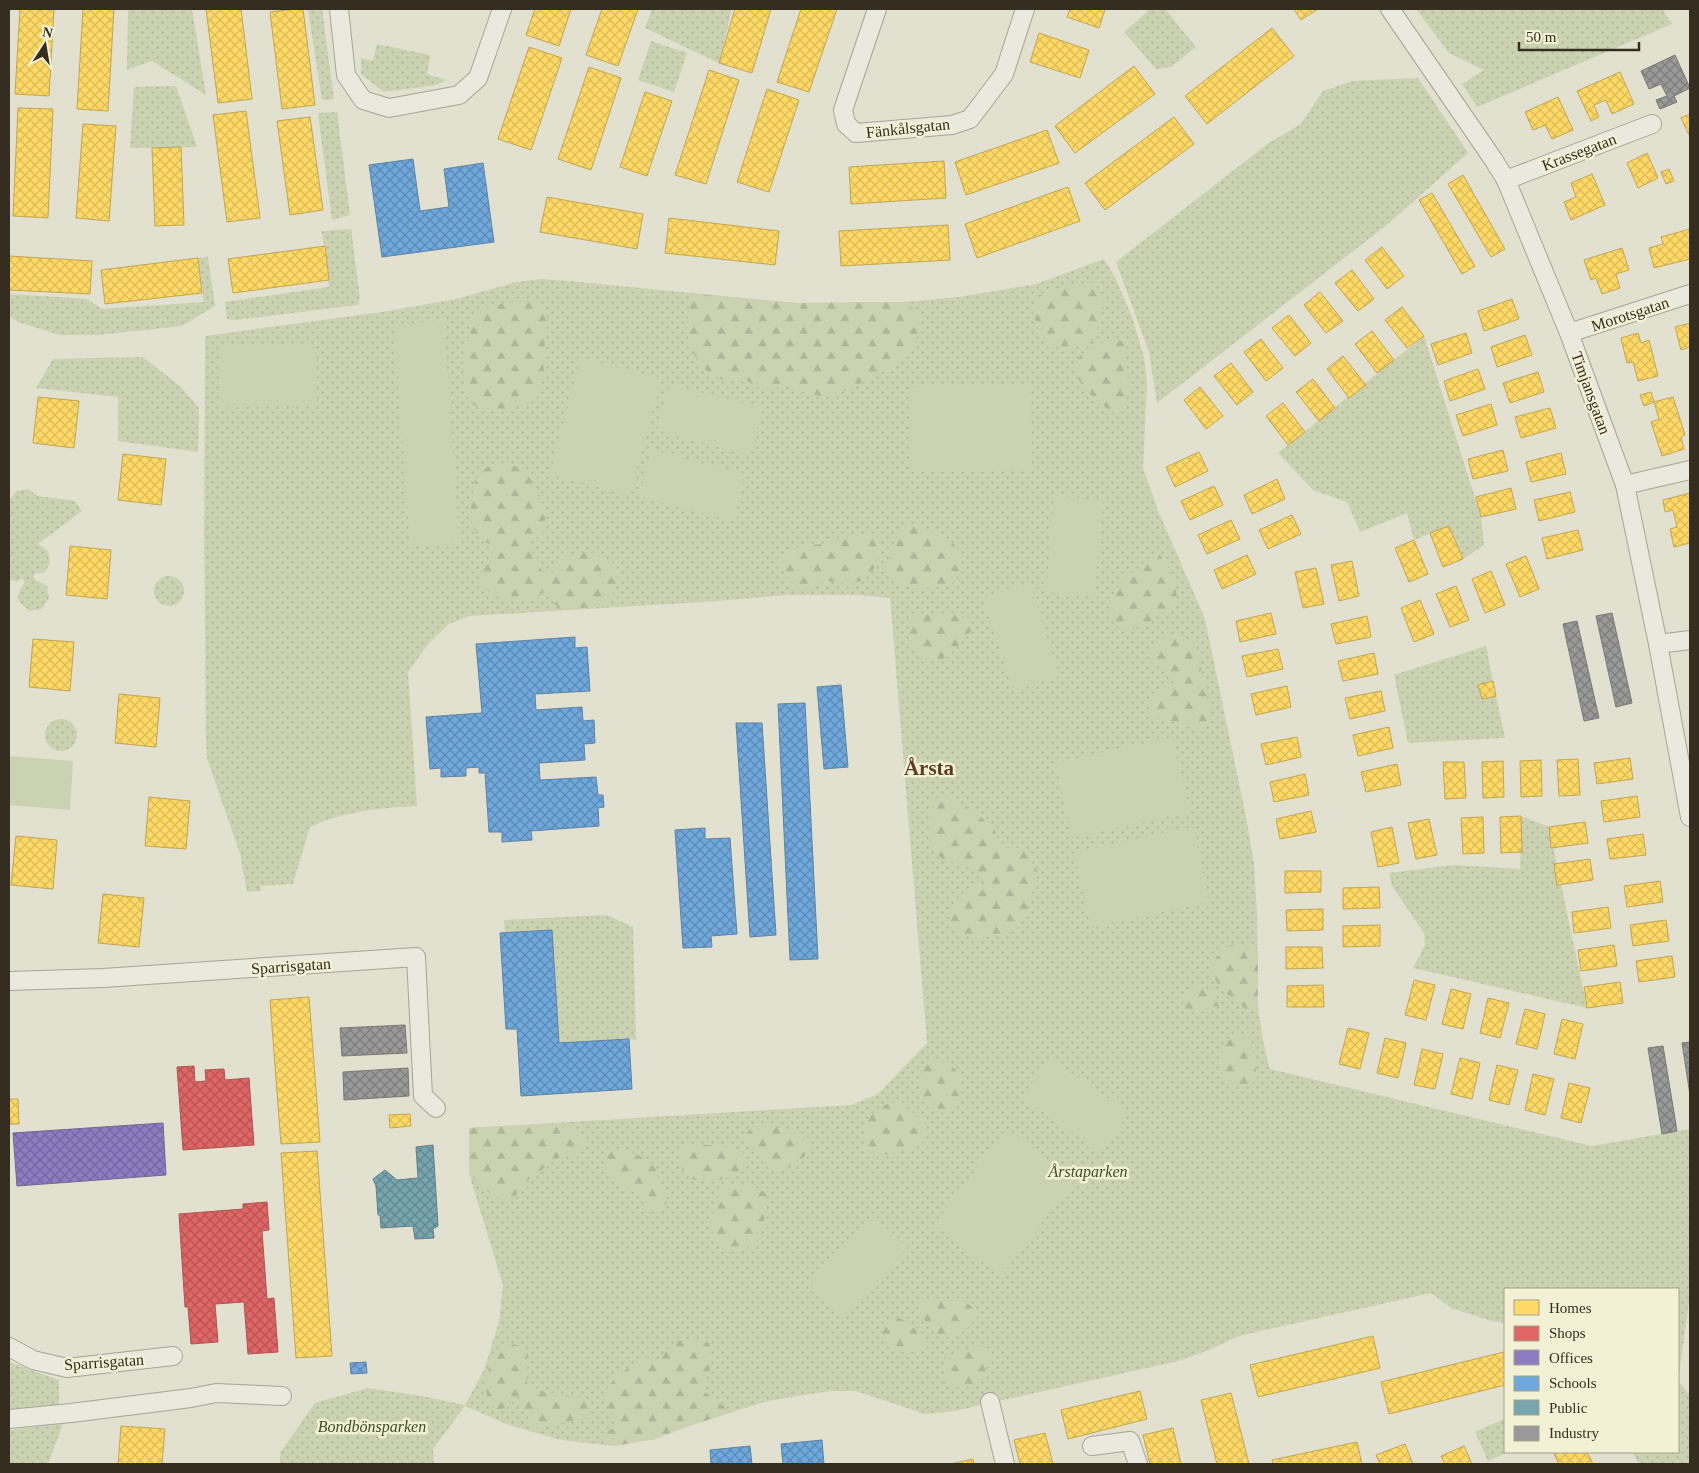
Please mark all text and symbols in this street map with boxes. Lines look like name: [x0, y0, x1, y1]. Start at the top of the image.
north arrow: [20, 20, 70, 70]
scale bar: [1519, 20, 1639, 52]
text: N: [41, 24, 54, 41]
text: 50 m: [1526, 29, 1557, 45]
street label: Fänkålsgatan: [865, 115, 951, 142]
street label: Krassegatan: [1539, 130, 1619, 175]
street label: Morotsgatan: [1589, 293, 1671, 336]
street label: Timjansgatan: [1567, 349, 1614, 437]
district label: Årsta: [904, 756, 955, 780]
street label: Sparrisgatan: [251, 955, 332, 978]
park label: Årstaparken: [1047, 1163, 1128, 1181]
legend: [1504, 1288, 1679, 1453]
text: Homes: [1549, 1300, 1592, 1316]
text: Shops: [1549, 1325, 1586, 1341]
text: Offices: [1549, 1350, 1593, 1366]
street label: Sparrisgatan: [64, 1351, 145, 1374]
text: Schools: [1549, 1375, 1597, 1391]
text: Public: [1549, 1400, 1588, 1416]
park label: Bondbönsparken: [318, 1418, 426, 1436]
text: Industry: [1549, 1425, 1599, 1441]

